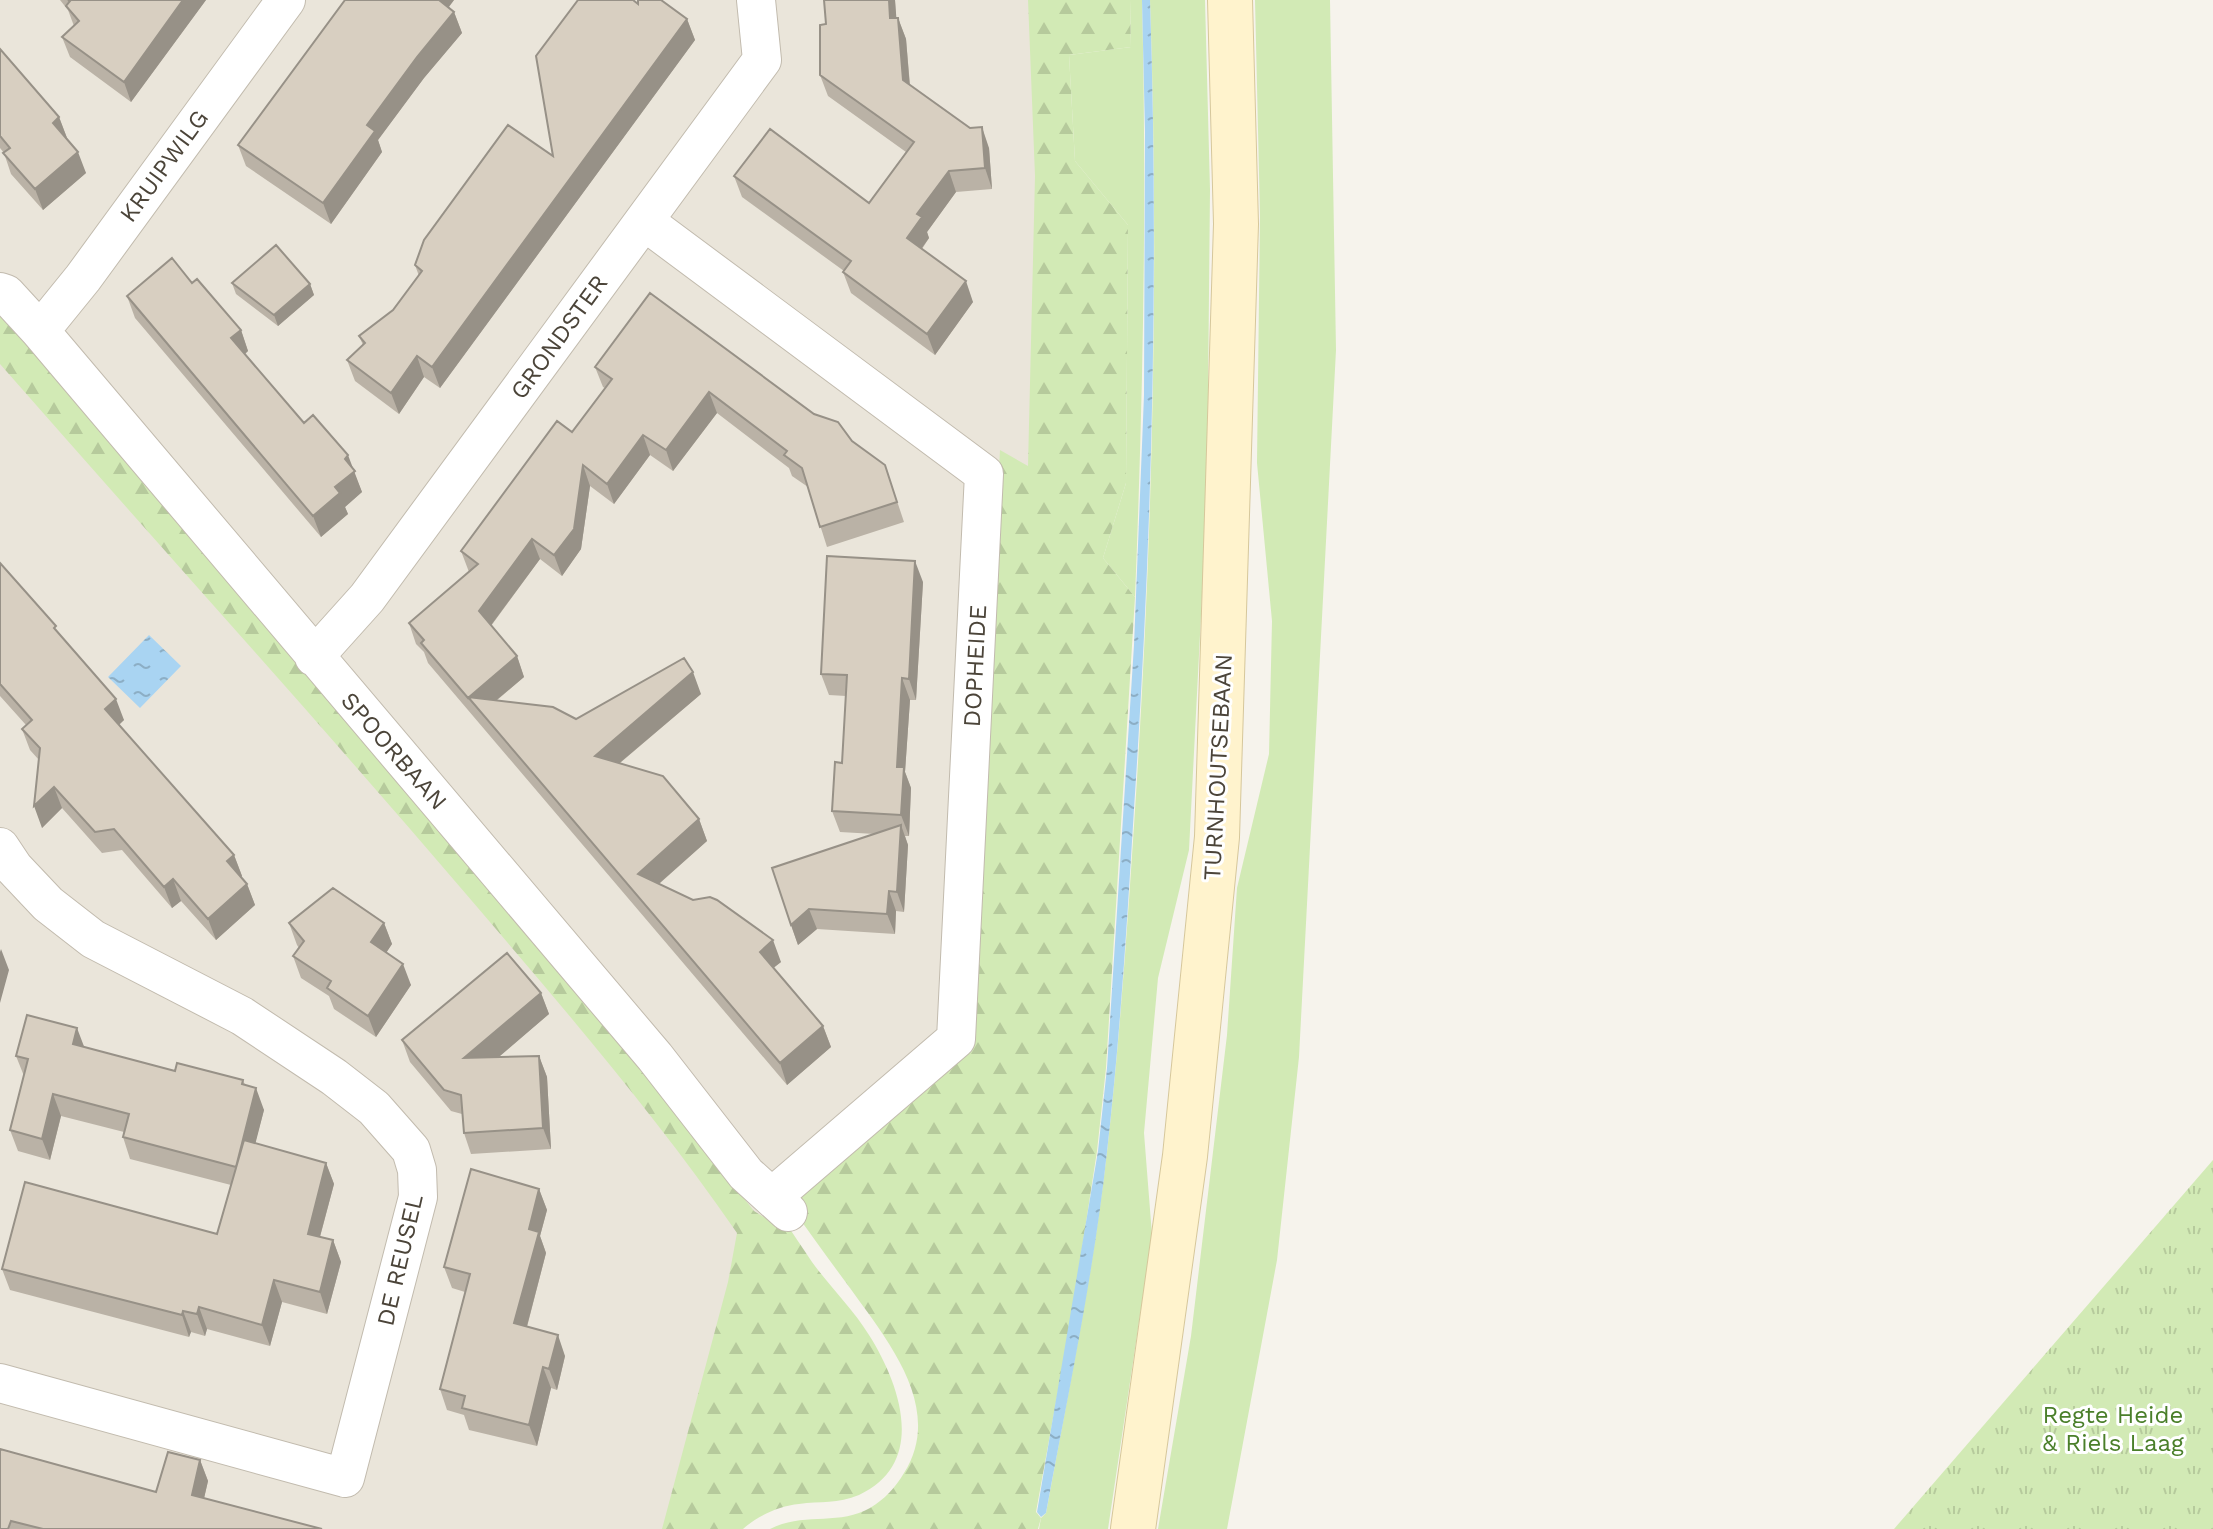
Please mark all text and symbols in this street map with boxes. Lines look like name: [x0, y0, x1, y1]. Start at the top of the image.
street label: KRUIPWILG: [114, 104, 214, 228]
street label: GRONDSTER: [505, 270, 613, 404]
street label: DOPHEIDE: [958, 604, 992, 728]
street label: TURNHOUTSEBAAN: [1198, 653, 1238, 881]
street label: SPOORBAAN: [335, 686, 453, 816]
street label: DE REUSEL: [371, 1192, 429, 1328]
park label: Regte Heide & Riels Laag: [2042, 1401, 2184, 1457]

